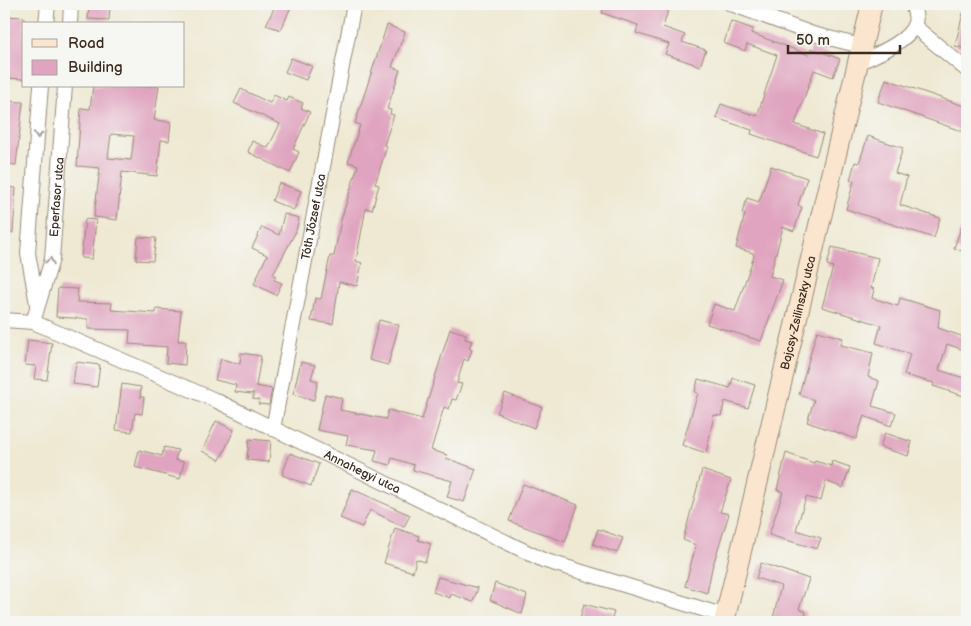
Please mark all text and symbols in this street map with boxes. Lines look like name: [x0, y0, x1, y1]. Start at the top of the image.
legend: [22, 22, 185, 88]
scale bar: [788, 22, 901, 54]
text: 50 m: [796, 31, 830, 50]
text: Road: [68, 34, 104, 53]
text: Building: [68, 58, 123, 77]
one-way arrow: [32, 131, 43, 139]
street label: Eperfasor utca: [46, 156, 67, 237]
street label: Tóth József utca: [298, 172, 329, 261]
street label: Bajcsy-Zsilinszky utca: [777, 254, 819, 371]
one-way arrow: [45, 256, 55, 265]
street label: Annahegyi utca: [322, 447, 403, 497]

